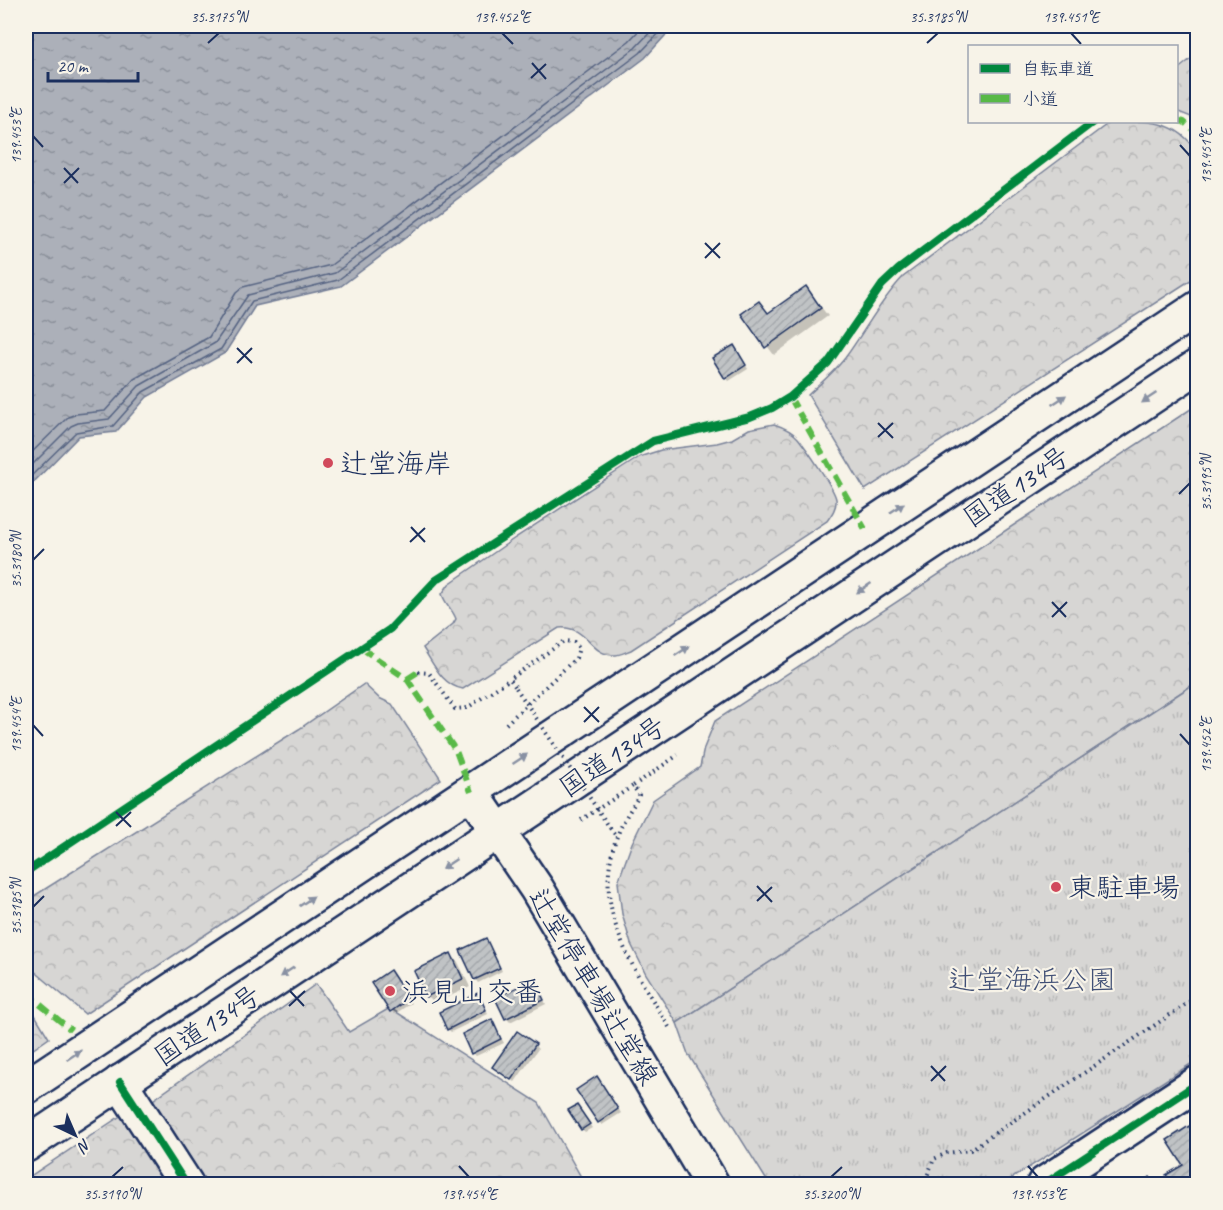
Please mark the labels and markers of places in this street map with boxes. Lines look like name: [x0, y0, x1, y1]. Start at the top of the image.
place label: 辻堂海岸: [340, 446, 452, 481]
marker: 辻堂海岸: [321, 456, 335, 470]
place label: 東駐車場: [1068, 870, 1180, 905]
marker: 東駐車場: [1049, 880, 1063, 894]
place label: 浜見山交番: [402, 974, 542, 1009]
marker: 浜見山交番: [383, 984, 397, 998]

